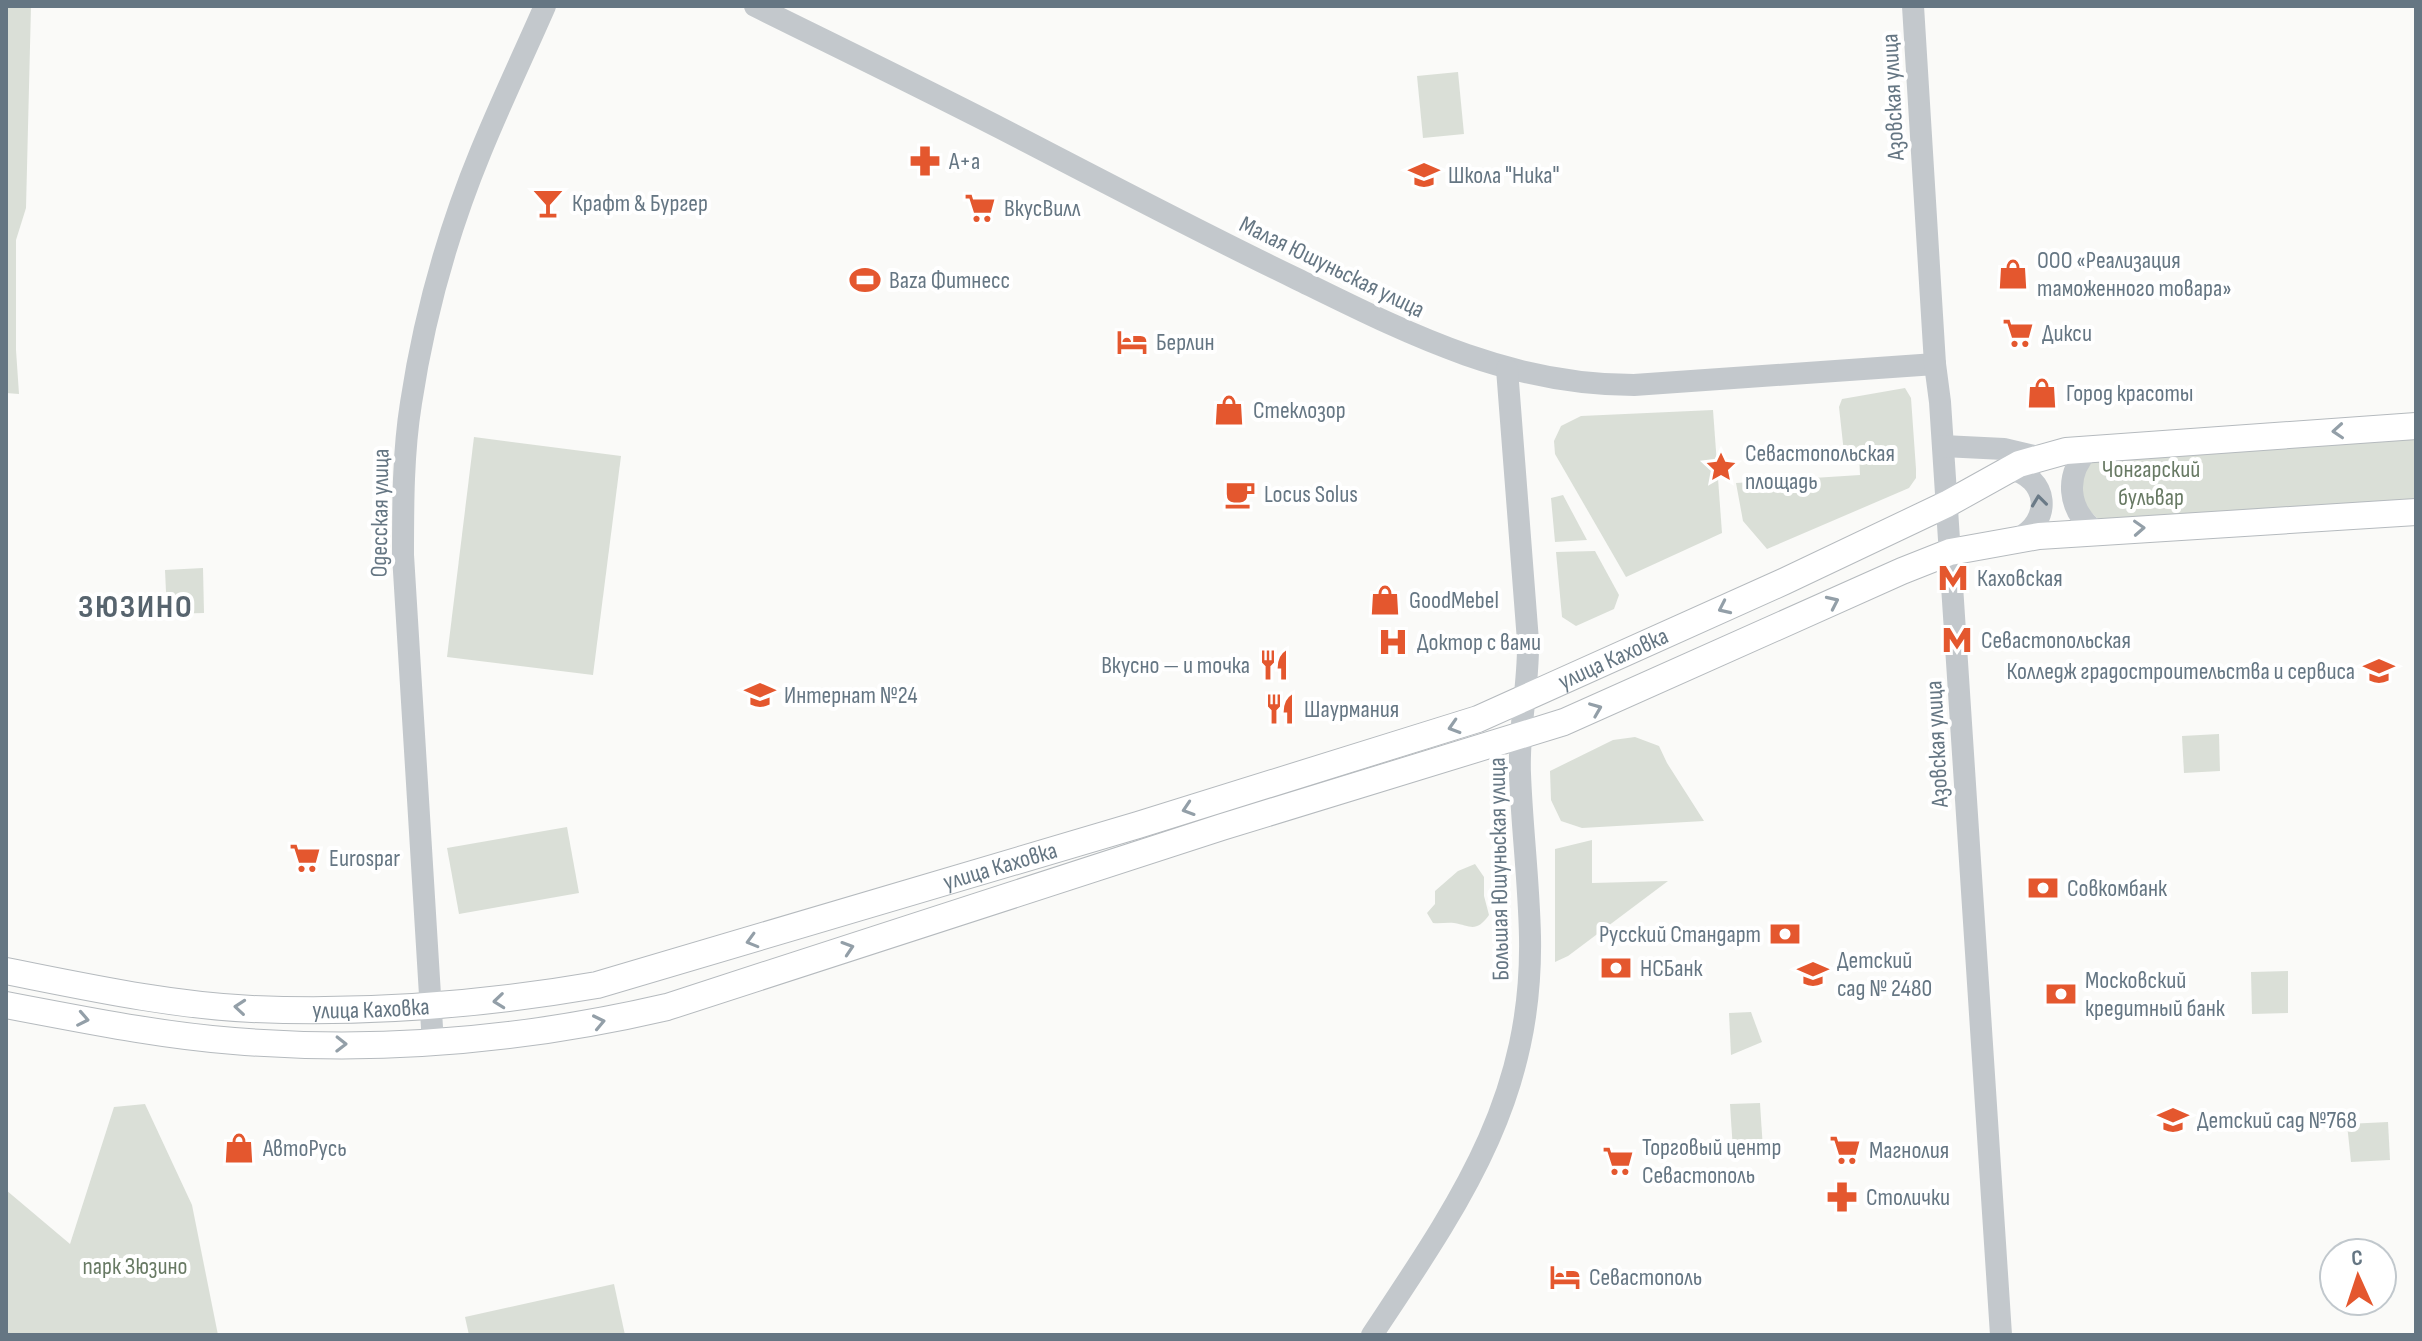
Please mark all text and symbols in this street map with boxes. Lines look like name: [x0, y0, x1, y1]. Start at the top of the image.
street label: Азовская улица: [1875, 33, 1911, 162]
pharmacy icon: А+а: [908, 144, 942, 178]
place label: А+а: [948, 147, 980, 176]
school or university icon: Школа "Ника": [1407, 158, 1441, 192]
place label: Школа "Ника": [1448, 161, 1559, 190]
bar icon: Крафт & Бургер: [531, 186, 565, 220]
place label: Крафт & Бургер: [572, 189, 708, 218]
supermarket icon: ВкусВилл: [963, 191, 997, 225]
place label: ВкусВилл: [1004, 194, 1081, 223]
street label: Малая Юшуньская улица: [1235, 210, 1429, 324]
place label: ООО «Реализация таможенного товара»: [2037, 246, 2232, 303]
shop icon: ООО «Реализация таможенного товара»: [1996, 257, 2030, 291]
sports icon: Baza Фитнесс: [848, 263, 882, 297]
place label: Baza Фитнесс: [889, 266, 1010, 295]
supermarket icon: Дикси: [2001, 316, 2035, 350]
place label: Дикси: [2042, 319, 2092, 348]
hotel icon: Берлин: [1115, 325, 1149, 359]
place label: Берлин: [1156, 328, 1215, 357]
shop icon: Город красоты: [2025, 376, 2059, 410]
place label: Город красоты: [2066, 379, 2194, 408]
shop icon: Стеклозор: [1212, 393, 1246, 427]
place label: Стеклозор: [1253, 396, 1346, 425]
one-way arrow: [2331, 422, 2344, 439]
place label: Севастопольская площадь: [1745, 439, 1895, 496]
street label: Одесская улица: [364, 448, 396, 578]
place icon: Севастопольская площадь: [1704, 450, 1738, 484]
park label: Чонгарский бульвар: [2102, 455, 2200, 512]
cafe icon: Locus Solus: [1223, 477, 1257, 511]
place label: Locus Solus: [1264, 480, 1358, 509]
one-way arrow: [2030, 494, 2047, 507]
one-way arrow: [2133, 520, 2146, 537]
metro station icon: Каховская: [1936, 561, 1970, 595]
place label: Каховская: [1977, 564, 2063, 593]
shop icon: GoodMebel: [1368, 583, 1402, 617]
place label: GoodMebel: [1409, 586, 1499, 615]
district label: ЗЮЗИНО: [78, 588, 194, 627]
one-way arrow: [1825, 596, 1840, 612]
one-way arrow: [1718, 598, 1732, 614]
street label: улица Каховка: [1554, 621, 1673, 696]
metro station icon: Севастопольская: [1940, 623, 1974, 657]
hospital icon: Доктор с вами: [1376, 625, 1410, 659]
place label: Севастопольская: [1981, 626, 2131, 655]
place label: Доктор с вами: [1417, 628, 1541, 657]
restaurant icon: Вкусно — и точка: [1257, 648, 1291, 682]
place label: Вкусно — и точка: [1101, 651, 1250, 680]
school or university icon: Колледж градостроительства и сервиса: [2362, 654, 2396, 688]
place label: Колледж градостроительства и сервиса: [2006, 657, 2355, 686]
school or university icon: Интернат №24: [743, 678, 777, 712]
street label: Азовская улица: [1919, 680, 1955, 809]
place label: Интернат №24: [784, 681, 918, 710]
restaurant icon: Шаурмания: [1263, 692, 1297, 726]
place label: Шаурмания: [1304, 695, 1399, 724]
one-way arrow: [1588, 702, 1602, 719]
one-way arrow: [1447, 718, 1461, 734]
street label: Большая Юшуньская улица: [1483, 757, 1515, 981]
one-way arrow: [1182, 800, 1196, 816]
street label: улица Каховка: [940, 835, 1061, 896]
supermarket icon: Eurospar: [288, 841, 322, 875]
place label: Eurospar: [329, 844, 400, 873]
bank icon: Совкомбанк: [2026, 871, 2060, 905]
place label: Совкомбанк: [2067, 874, 2168, 903]
bank icon: Русский Стандарт: [1768, 917, 1802, 951]
place label: Русский Стандарт: [1599, 920, 1761, 949]
one-way arrow: [745, 932, 759, 948]
one-way arrow: [841, 941, 855, 957]
place label: Детский сад № 2480: [1837, 946, 1932, 1003]
bank icon: НСБанк: [1599, 951, 1633, 985]
place label: НСБанк: [1640, 954, 1703, 983]
school or university icon: Детский сад № 2480: [1796, 957, 1830, 991]
place label: Московский кредитный банк: [2085, 966, 2226, 1023]
bank icon: Московский кредитный банк: [2044, 977, 2078, 1011]
street label: улица Каховка: [312, 992, 430, 1025]
one-way arrow: [493, 992, 506, 1009]
one-way arrow: [233, 999, 246, 1016]
one-way arrow: [76, 1010, 89, 1027]
one-way arrow: [593, 1015, 606, 1032]
one-way arrow: [335, 1035, 348, 1053]
school or university icon: Детский сад №768: [2156, 1103, 2190, 1137]
place label: Детский сад №768: [2197, 1106, 2357, 1135]
shop icon: АвтоРусь: [222, 1131, 256, 1165]
place label: Торговый центр Севастополь: [1642, 1133, 1781, 1190]
supermarket icon: Магнолия: [1828, 1133, 1862, 1167]
place label: АвтоРусь: [262, 1134, 347, 1163]
place label: Магнолия: [1869, 1136, 1949, 1165]
supermarket icon: Торговый центр Севастополь: [1601, 1144, 1635, 1178]
pharmacy icon: Столички: [1825, 1180, 1859, 1214]
place label: Столички: [1866, 1183, 1950, 1212]
north arrow: [2318, 1237, 2398, 1317]
text: С: [2351, 1245, 2363, 1272]
park label: парк Зюзино: [82, 1252, 188, 1281]
hotel icon: Севастополь: [1548, 1260, 1582, 1294]
place label: Севастополь: [1589, 1263, 1702, 1292]

